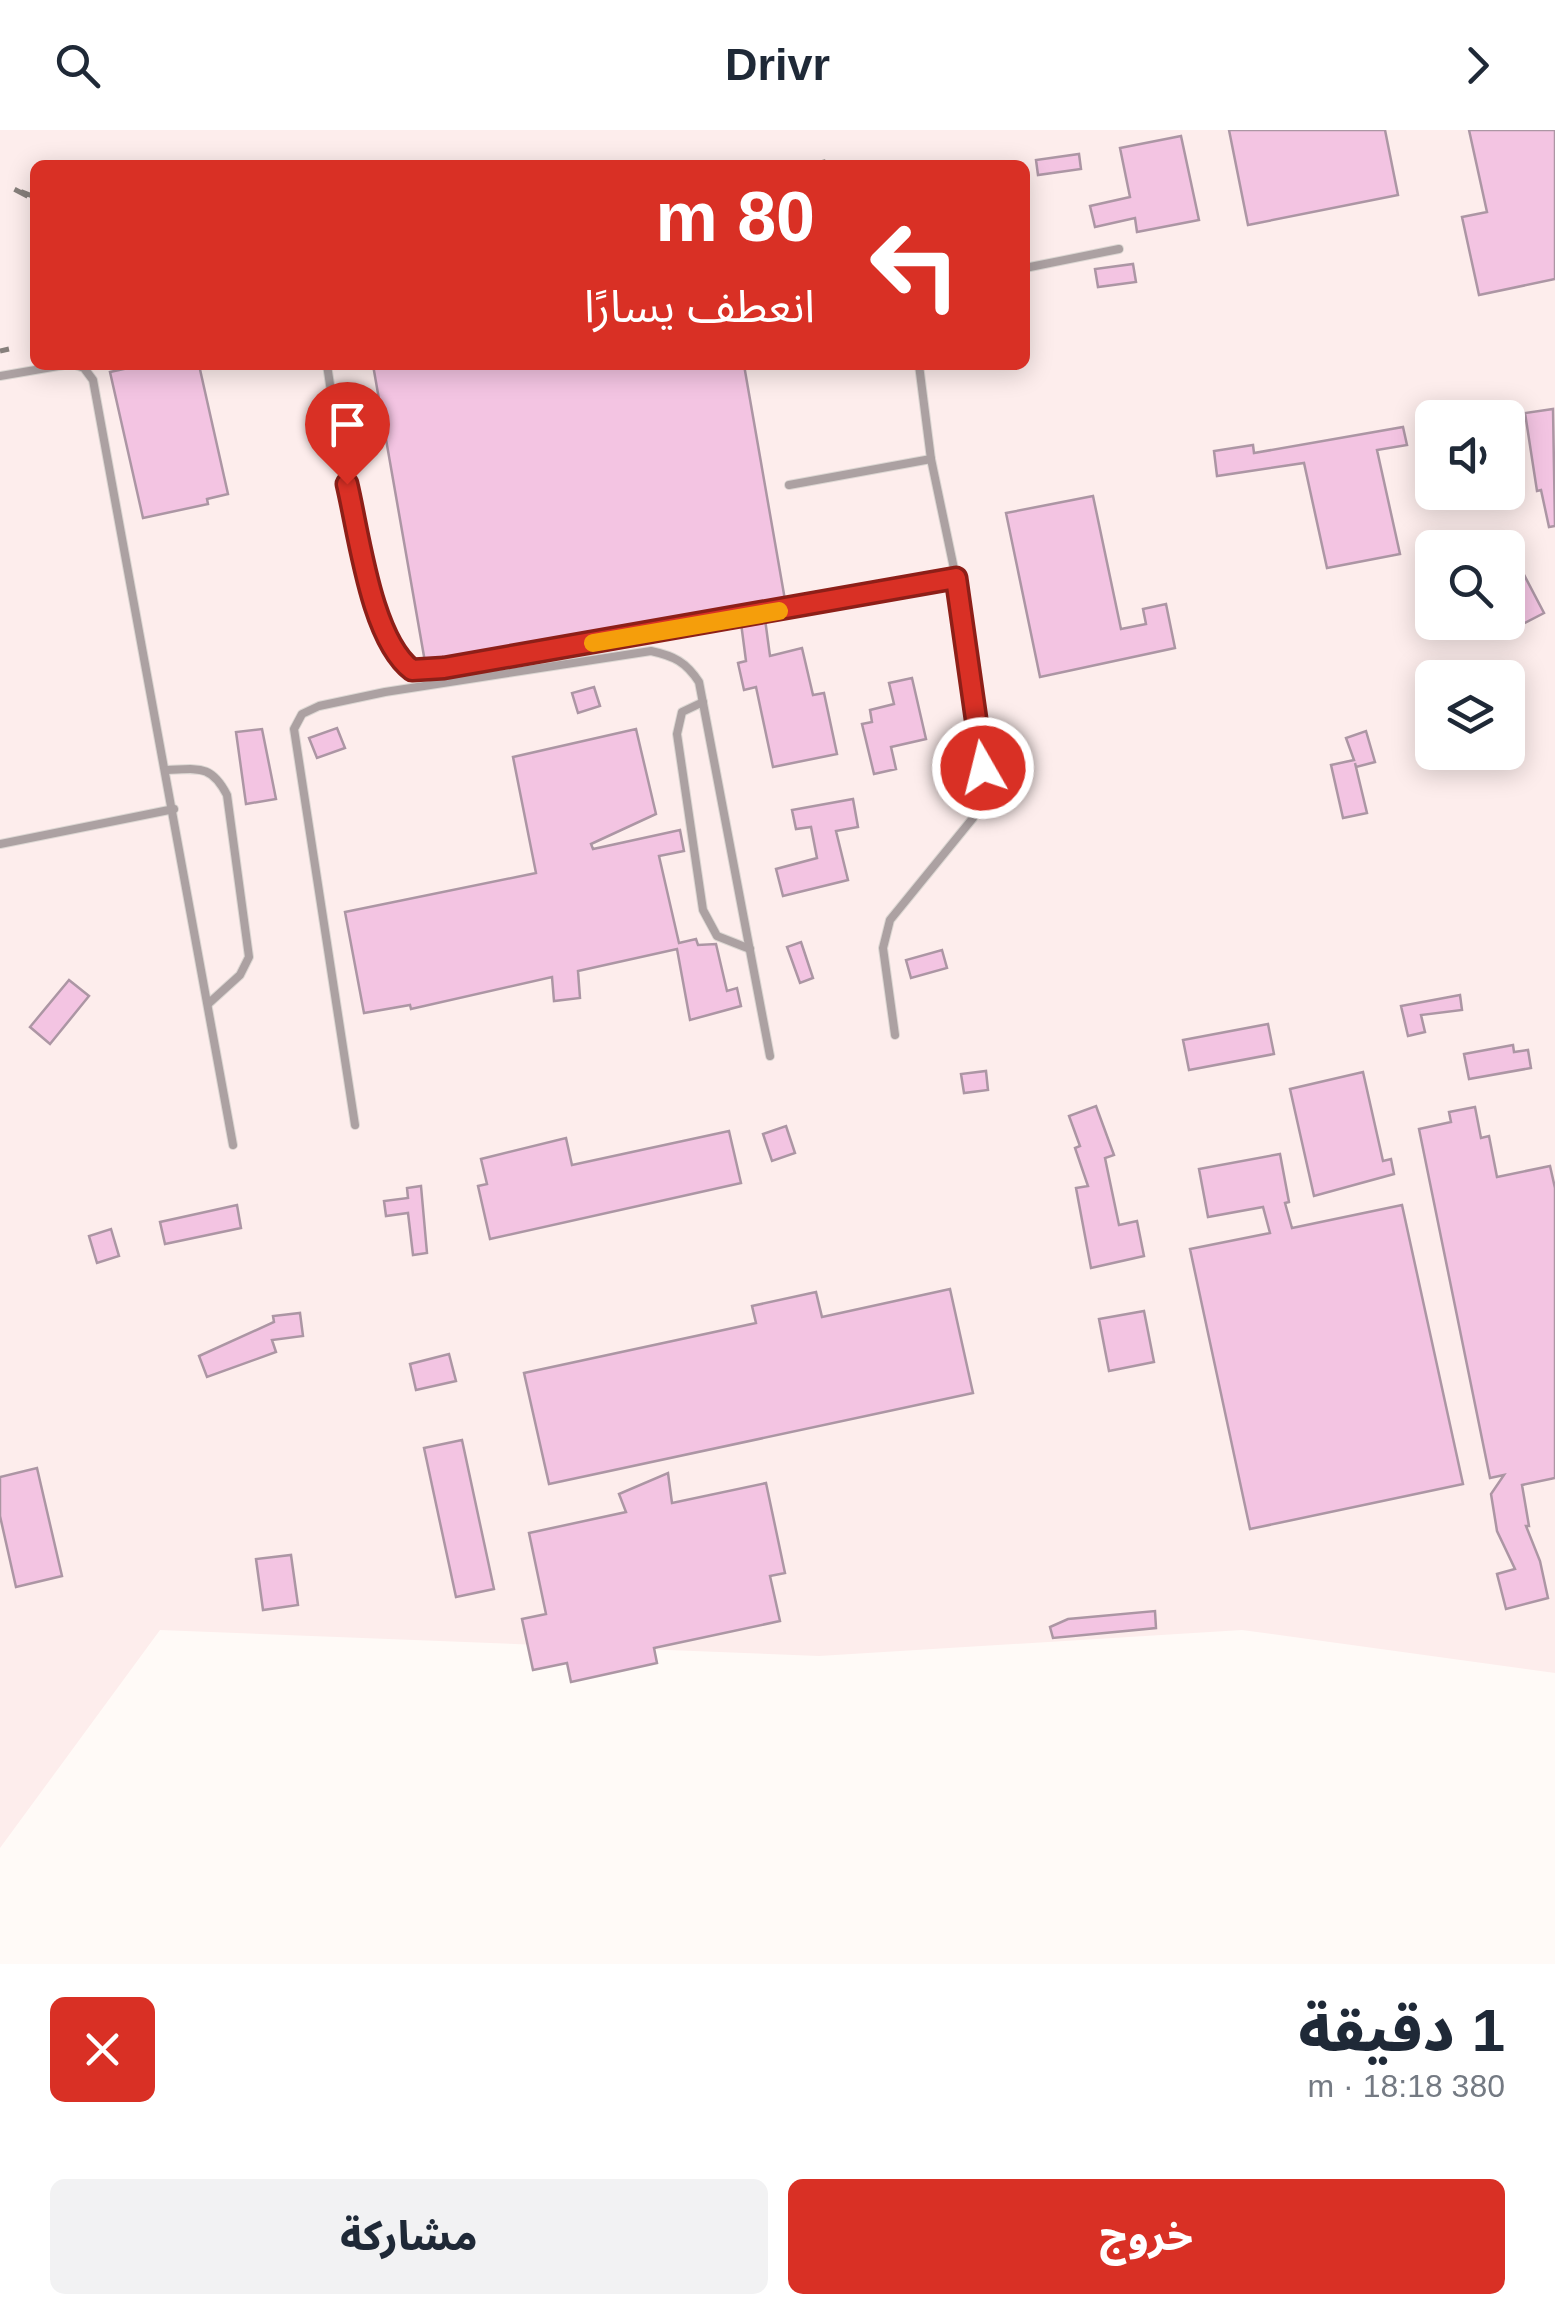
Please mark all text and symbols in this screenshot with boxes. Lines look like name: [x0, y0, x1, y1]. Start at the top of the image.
icon: search: [50, 38, 105, 93]
icon: forward: [1450, 38, 1505, 93]
text: Drivr: [725, 39, 830, 90]
text: 80 m: [655, 178, 815, 256]
icon: left: [850, 200, 980, 330]
text: انعطف يسارًا: [584, 281, 815, 332]
pin: [305, 382, 390, 485]
icon: arrive: [320, 397, 375, 452]
map controls: [1415, 400, 1525, 770]
button: sound: [1415, 400, 1525, 510]
button: search: [1415, 530, 1525, 640]
button: layers: [1415, 660, 1525, 770]
position arrow: [931, 716, 1035, 820]
button: close: [50, 1997, 155, 2102]
text: 1 دقيقة: [1298, 1997, 1505, 2064]
text: 380 m · 18:18: [1308, 2068, 1505, 2104]
button: مشاركة: [50, 2179, 768, 2294]
button: خروج: [788, 2179, 1505, 2294]

